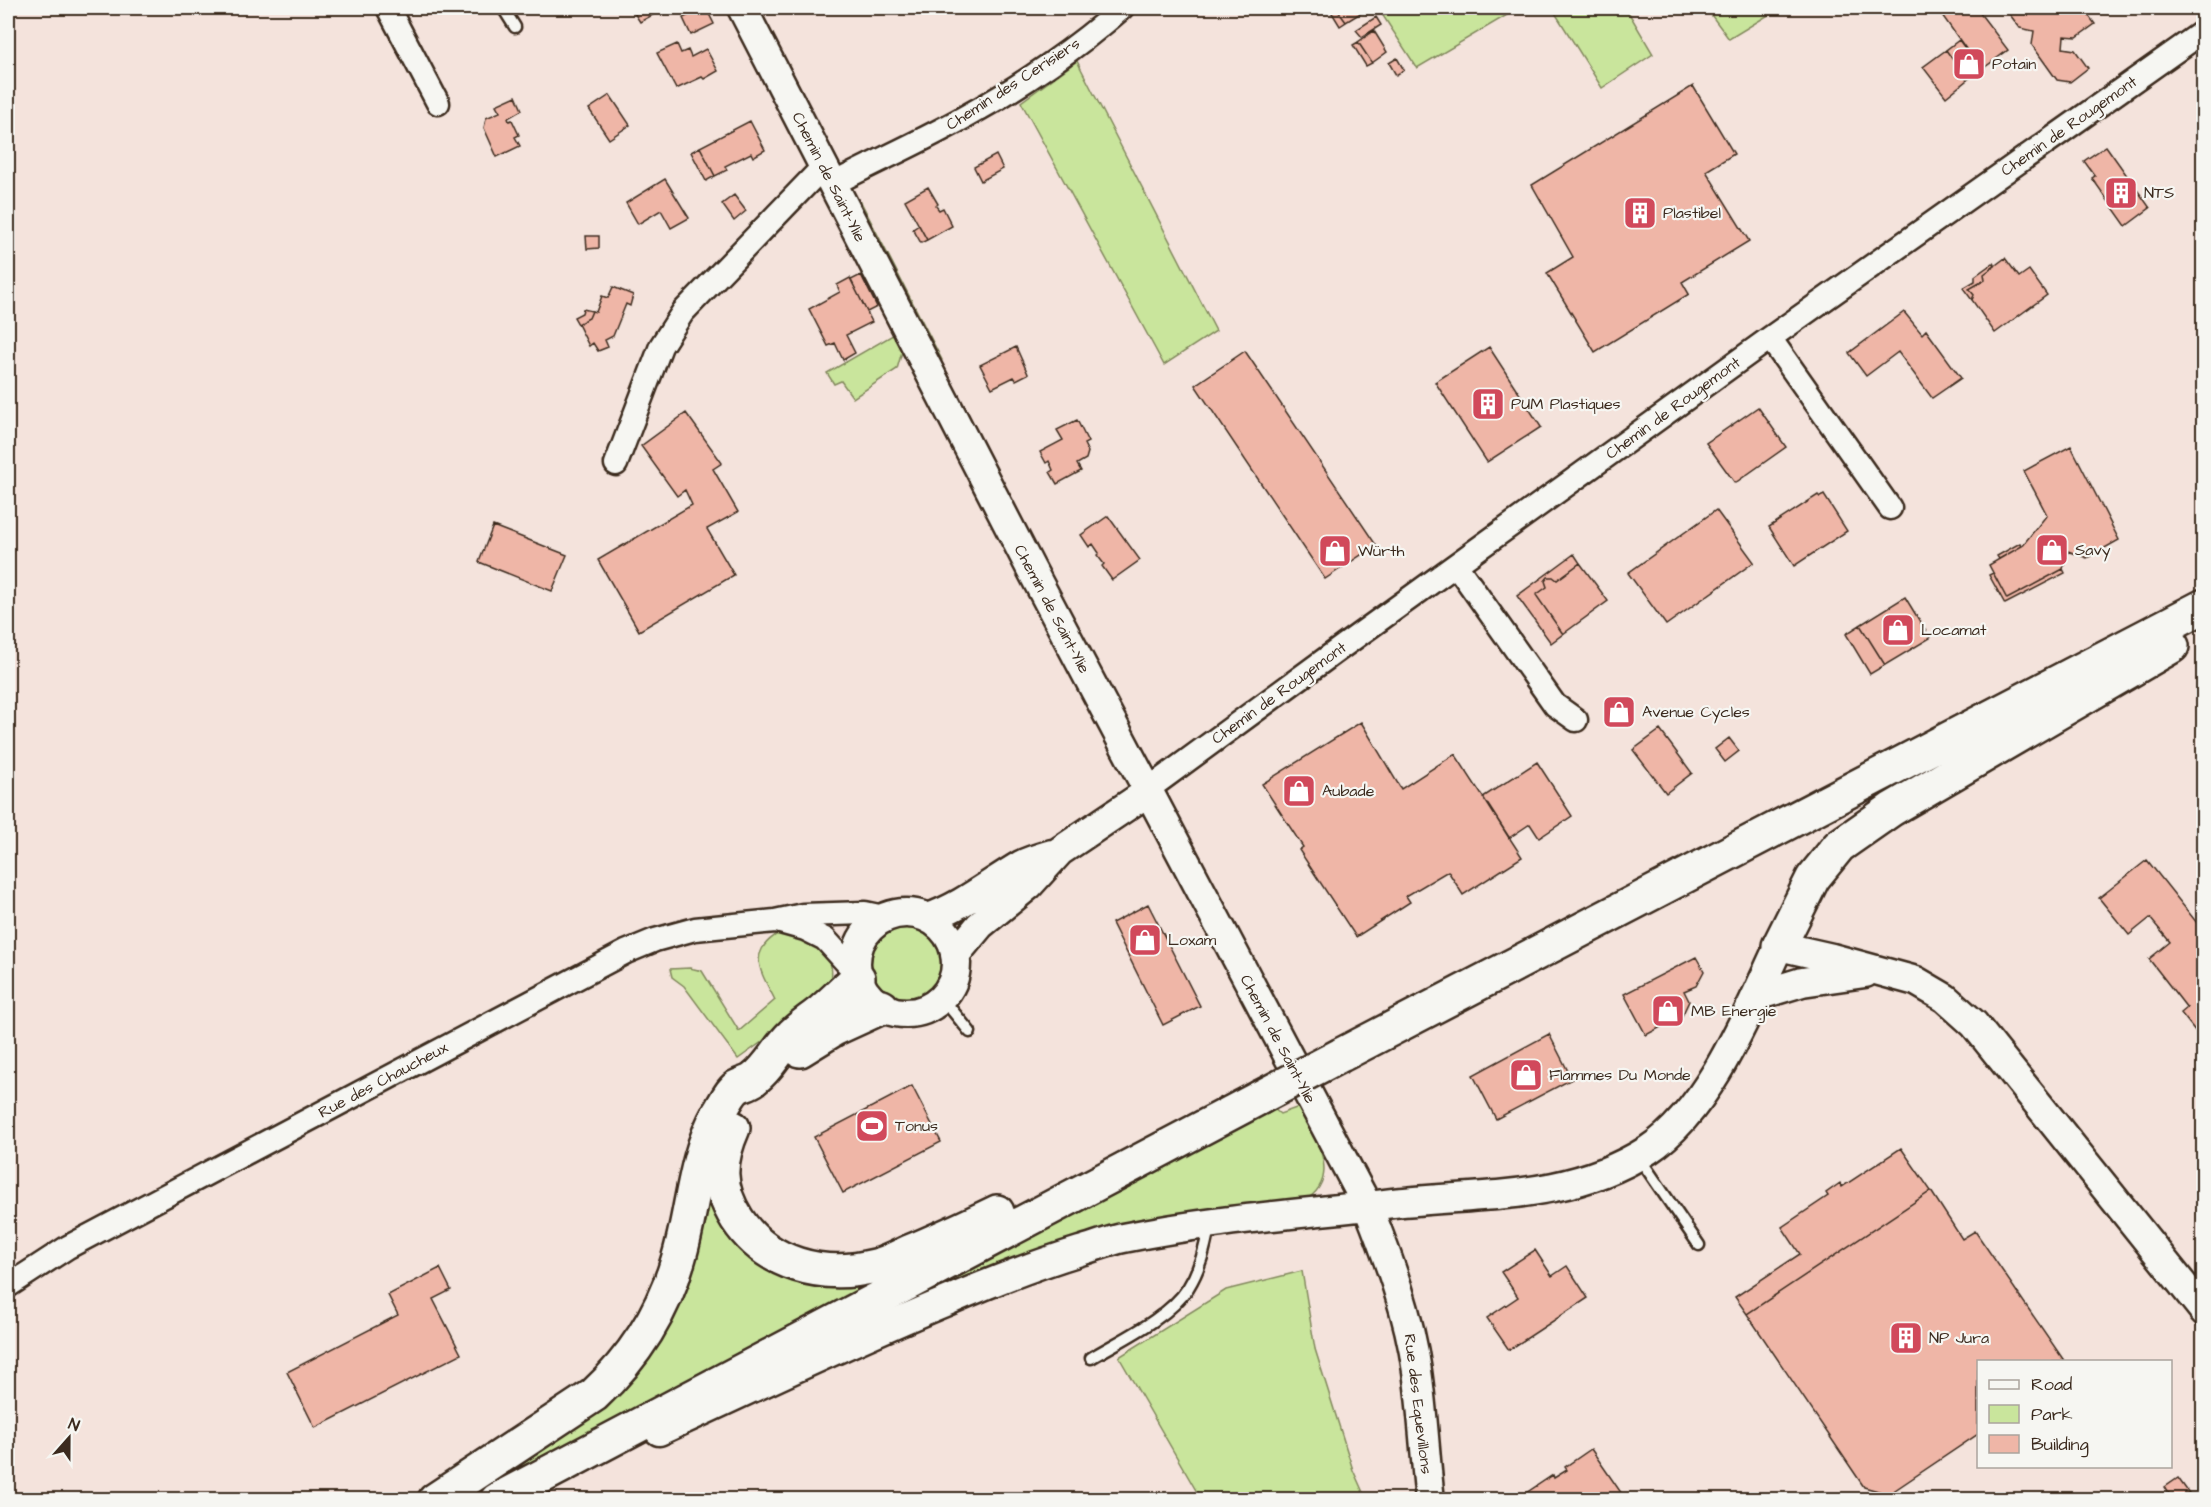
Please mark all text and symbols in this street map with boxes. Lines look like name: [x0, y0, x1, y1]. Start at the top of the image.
street label: Chemin des Cerisiers: [942, 32, 1084, 136]
shop icon: Potain: [1951, 46, 1987, 82]
place label: Potain: [1992, 53, 2036, 75]
street label: Chemin de Rougemont: [1996, 70, 2143, 182]
street label: Chemin de Saint-Ylie: [787, 108, 871, 246]
building icon: NTS: [2103, 175, 2139, 211]
place label: NTS: [2144, 182, 2174, 204]
building icon: Plastibel: [1622, 195, 1658, 231]
place label: Plastibel: [1663, 202, 1721, 224]
street label: Chemin de Rougemont: [1601, 351, 1746, 465]
building icon: PUM Plastiques: [1470, 386, 1506, 422]
place label: PUM Plastiques: [1511, 393, 1621, 415]
shop icon: Savy: [2034, 532, 2070, 568]
shop icon: Würth: [1317, 533, 1353, 569]
place label: Savy: [2075, 539, 2111, 562]
place label: Würth: [1358, 540, 1404, 562]
street label: Chemin de Saint-Ylie: [1009, 541, 1095, 678]
shop icon: Locamat: [1880, 612, 1916, 648]
place label: Locamat: [1921, 619, 1987, 641]
street label: Chemin de Rougemont: [1207, 636, 1352, 750]
shop icon: Avenue Cycles: [1601, 694, 1637, 730]
place label: Avenue Cycles: [1642, 701, 1750, 724]
shop icon: Aubade: [1281, 773, 1317, 809]
place label: Aubade: [1322, 780, 1375, 802]
shop icon: Loxam: [1127, 922, 1163, 958]
place label: Loxam: [1168, 929, 1217, 951]
street label: Chemin de Saint-Ylie: [1235, 971, 1321, 1108]
shop icon: MB Energie: [1650, 993, 1686, 1029]
place label: MB Energie: [1691, 1000, 1777, 1023]
street label: Rue des Chaucheux: [314, 1036, 452, 1123]
shop icon: Flammes Du Monde: [1508, 1057, 1544, 1093]
place label: Flammes Du Monde: [1549, 1064, 1691, 1086]
sports icon: Tonus: [854, 1108, 890, 1144]
place label: Tonus: [895, 1115, 938, 1137]
building icon: NP Jura: [1888, 1320, 1924, 1356]
place label: NP Jura: [1929, 1327, 1989, 1349]
street label: Rue des Equevillons: [1398, 1333, 1438, 1475]
legend: [1977, 1360, 2172, 1468]
text: Road: [2031, 1372, 2072, 1397]
text: Park: [2031, 1402, 2073, 1427]
north arrow: [39, 1408, 99, 1468]
text: N: [65, 1413, 83, 1437]
text: Building: [2031, 1432, 2089, 1458]

